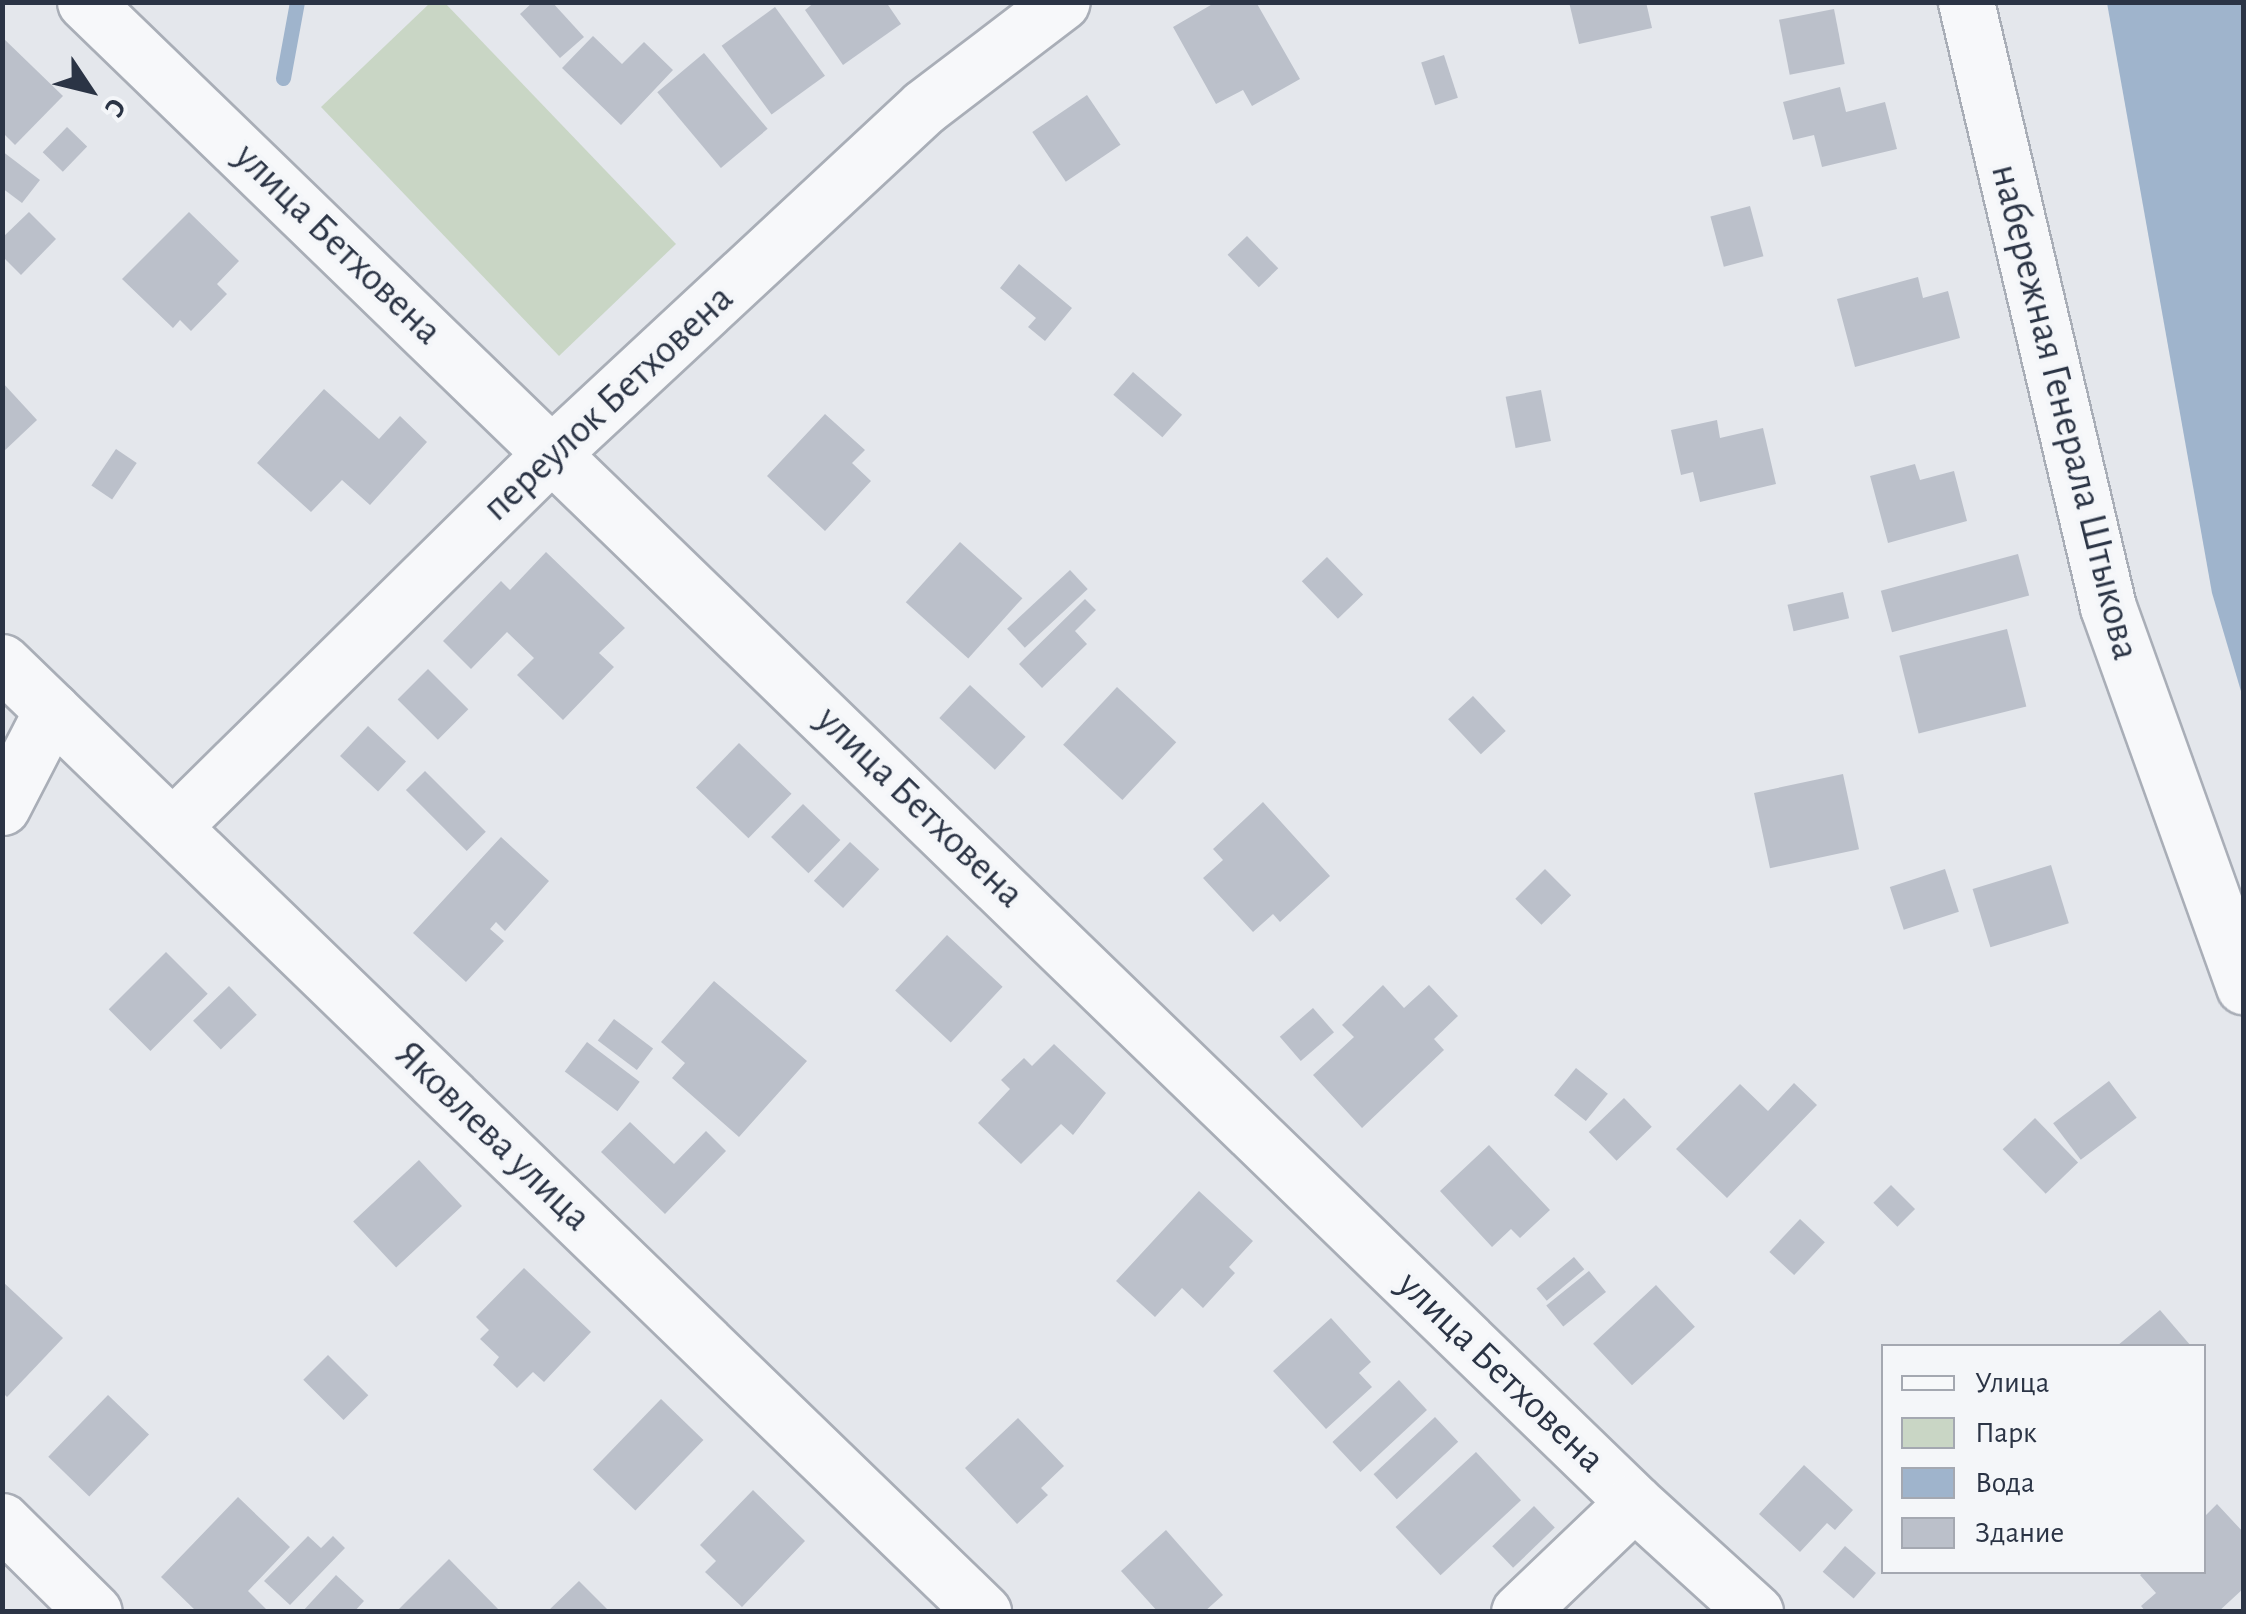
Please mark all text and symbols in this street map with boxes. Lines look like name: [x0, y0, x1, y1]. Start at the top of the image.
north arrow: [40, 40, 140, 140]
text: С: [99, 93, 130, 122]
street label: улица Бетховена: [224, 133, 452, 355]
street label: набережная Генерала Штыкова: [1980, 159, 2150, 665]
street label: переулок Бетховена: [473, 275, 743, 531]
street label: улица Бетховена: [806, 696, 1034, 918]
street label: Яковлева улица: [385, 1031, 601, 1241]
street label: улица Бетховена: [1387, 1261, 1615, 1483]
legend: [1881, 1344, 2206, 1574]
text: Улица: [1975, 1368, 2050, 1398]
text: Парк: [1975, 1418, 2037, 1448]
text: Вода: [1975, 1468, 2035, 1498]
text: Здание: [1975, 1518, 2064, 1548]

